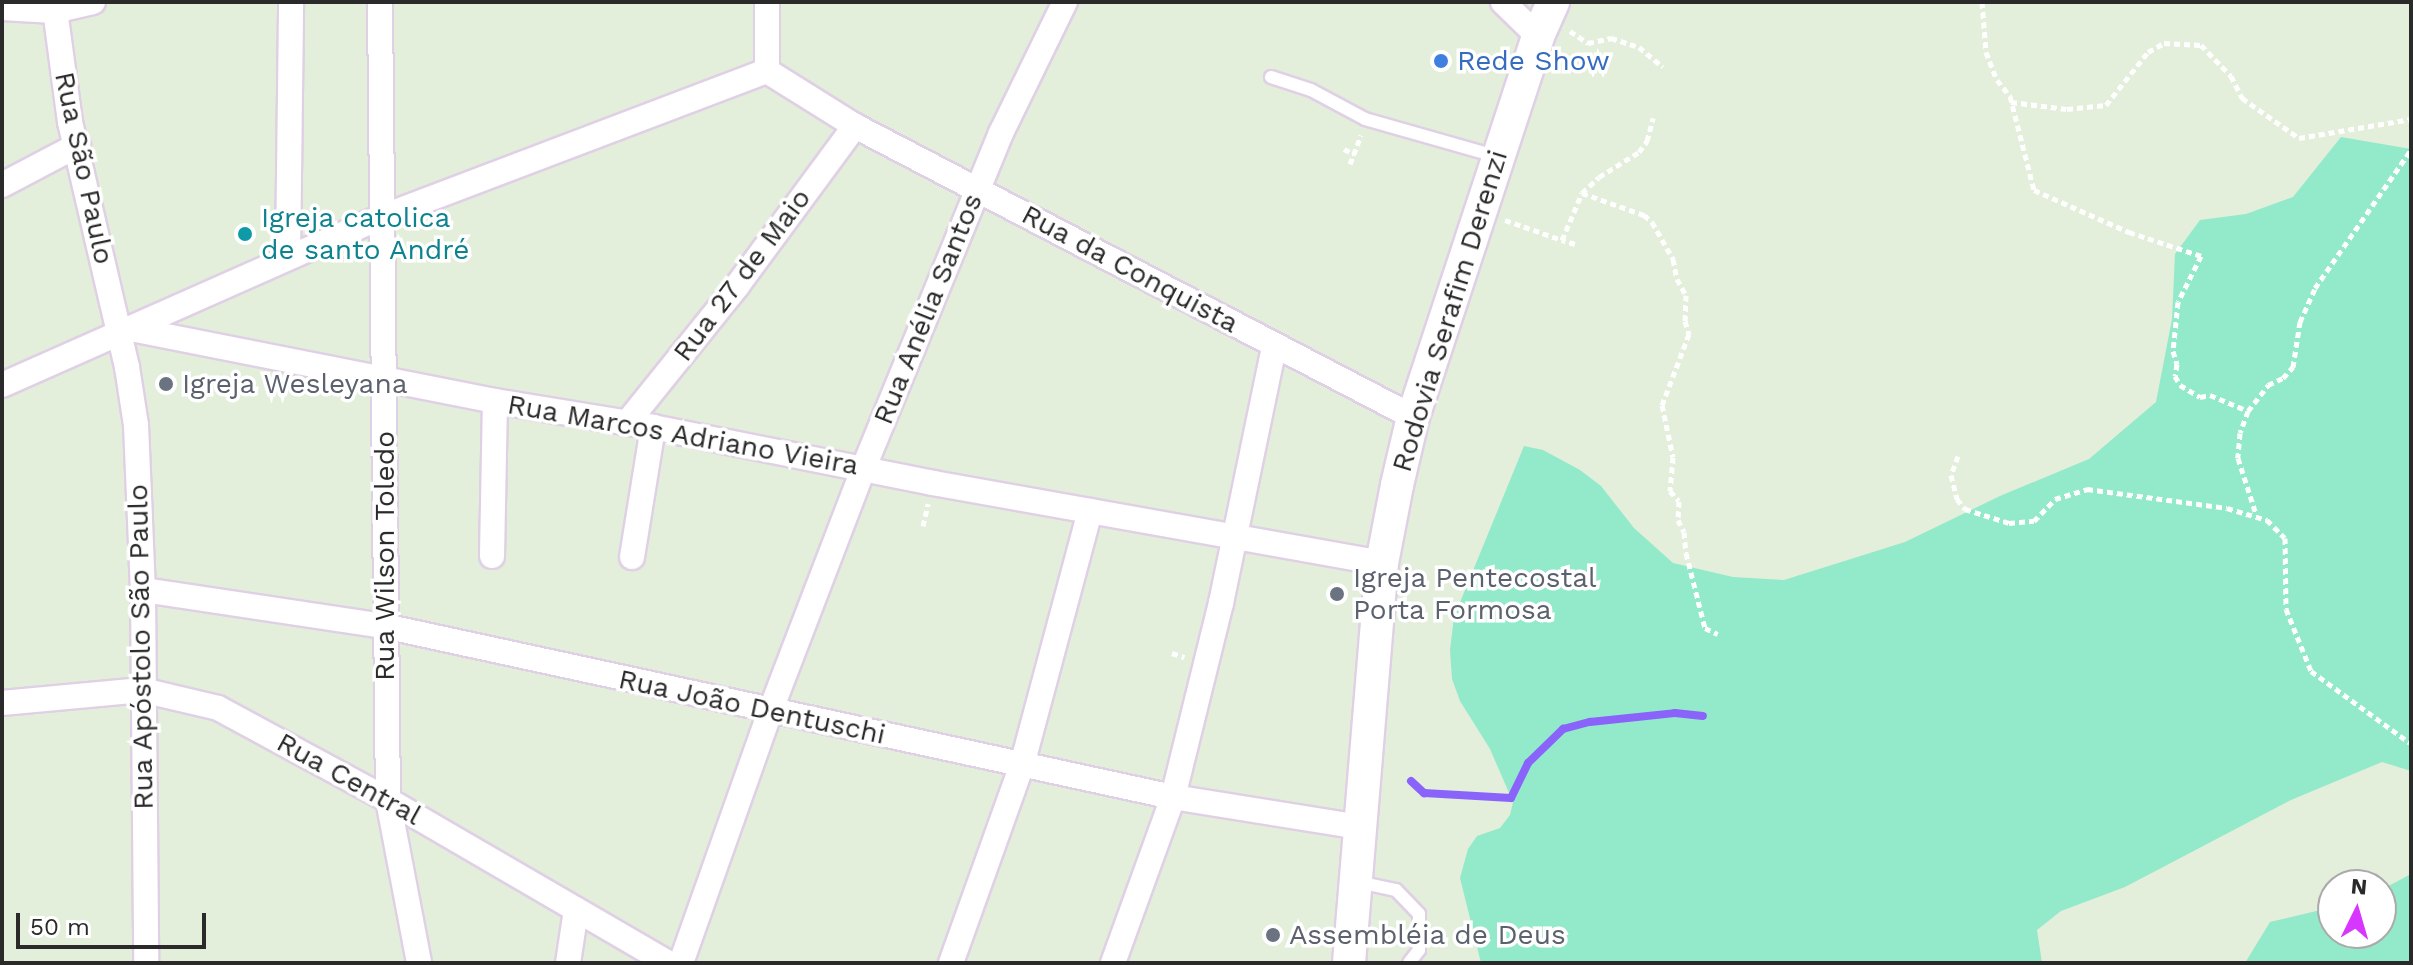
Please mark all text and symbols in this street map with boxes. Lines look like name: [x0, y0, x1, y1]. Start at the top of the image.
place label: Rede Show: [1457, 44, 1610, 78]
marker: Rede Show: [1432, 52, 1450, 70]
street label: Rua São Paulo: [47, 68, 121, 268]
street label: Rodovia Serafim Derenzi: [1385, 146, 1515, 476]
street label: Rua 27 de Maio: [666, 181, 818, 369]
street label: Rua Anélia Santos: [866, 188, 990, 430]
street label: Rua da Conquista: [1015, 197, 1245, 341]
place label: Igreja catolica de santo André: [261, 201, 471, 267]
marker: Igreja catolica de santo André: [236, 225, 254, 243]
place label: Igreja Wesleyana: [182, 367, 409, 401]
marker: Igreja Wesleyana: [157, 375, 175, 393]
street label: Rua Marcos Adriano Vieira: [504, 387, 862, 483]
street label: Rua Wilson Toledo: [368, 430, 402, 682]
street label: Rua Apóstolo São Paulo: [121, 483, 161, 811]
place label: Igreja Pentecostal Porta Formosa: [1353, 561, 1597, 627]
marker: Igreja Pentecostal Porta Formosa: [1328, 585, 1346, 603]
street label: Rua João Dentuschi: [615, 662, 889, 752]
street label: Rua Central: [271, 725, 427, 833]
north arrow: [2317, 869, 2397, 949]
text: N: [2350, 873, 2368, 900]
scale bar: [20, 897, 210, 947]
text: 50 m: [30, 913, 90, 941]
place label: Assembléia de Deus: [1289, 918, 1566, 952]
marker: Assembléia de Deus: [1264, 926, 1282, 944]

